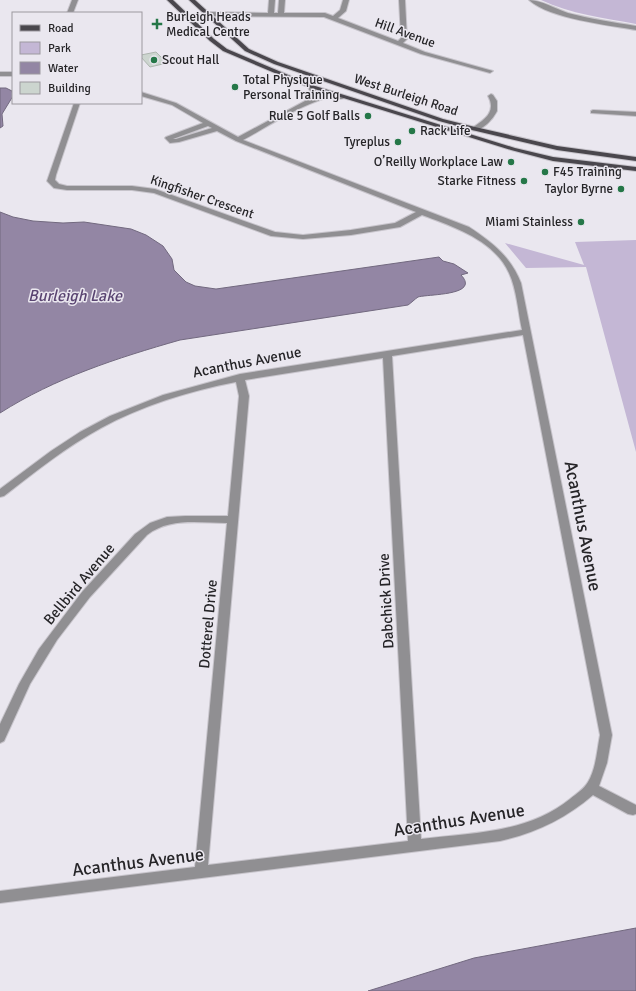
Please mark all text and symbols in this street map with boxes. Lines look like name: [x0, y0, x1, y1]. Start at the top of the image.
place label: Burleigh Heads Medical Centre: [166, 9, 251, 40]
legend: [12, 12, 142, 104]
street label: Hill Avenue: [373, 15, 437, 51]
marker: Burleigh Heads Medical Centre: [151, 18, 163, 30]
text: Road: [48, 21, 74, 36]
text: Park: [48, 41, 71, 56]
place label: Scout Hall: [162, 52, 220, 68]
marker: Scout Hall: [149, 55, 159, 65]
text: Water: [48, 61, 79, 76]
street label: West Burleigh Road: [352, 71, 460, 119]
place label: Total Physique Personal Training: [243, 72, 339, 103]
text: Building: [48, 81, 91, 96]
marker: Total Physique Personal Training: [230, 82, 240, 92]
place label: Rule 5 Golf Balls: [269, 108, 360, 124]
marker: Rule 5 Golf Balls: [363, 111, 373, 121]
place label: Rack Life: [420, 123, 471, 139]
marker: Rack Life: [407, 126, 417, 136]
place label: Tyreplus: [344, 134, 390, 150]
marker: Tyreplus: [393, 137, 403, 147]
place label: O’Reilly Workplace Law: [374, 154, 504, 170]
marker: O’Reilly Workplace Law: [506, 157, 516, 167]
place label: F45 Training: [553, 164, 622, 180]
marker: F45 Training: [540, 167, 550, 177]
street label: Kingfisher Crescent: [148, 172, 256, 222]
place label: Starke Fitness: [437, 173, 516, 189]
marker: Starke Fitness: [519, 176, 529, 186]
place label: Taylor Byrne: [545, 181, 613, 197]
marker: Taylor Byrne: [616, 184, 626, 194]
place label: Miami Stainless: [485, 214, 573, 230]
marker: Miami Stainless: [576, 217, 586, 227]
water label: Burleigh Lake: [28, 286, 123, 306]
street label: Acanthus Avenue: [191, 343, 303, 381]
street label: Acanthus Avenue: [560, 459, 606, 593]
street label: Bellbird Avenue: [40, 540, 118, 628]
street label: Dabchick Drive: [375, 553, 397, 649]
street label: Dotterel Drive: [195, 579, 221, 669]
street label: Acanthus Avenue: [392, 799, 526, 841]
street label: Acanthus Avenue: [71, 843, 205, 881]

